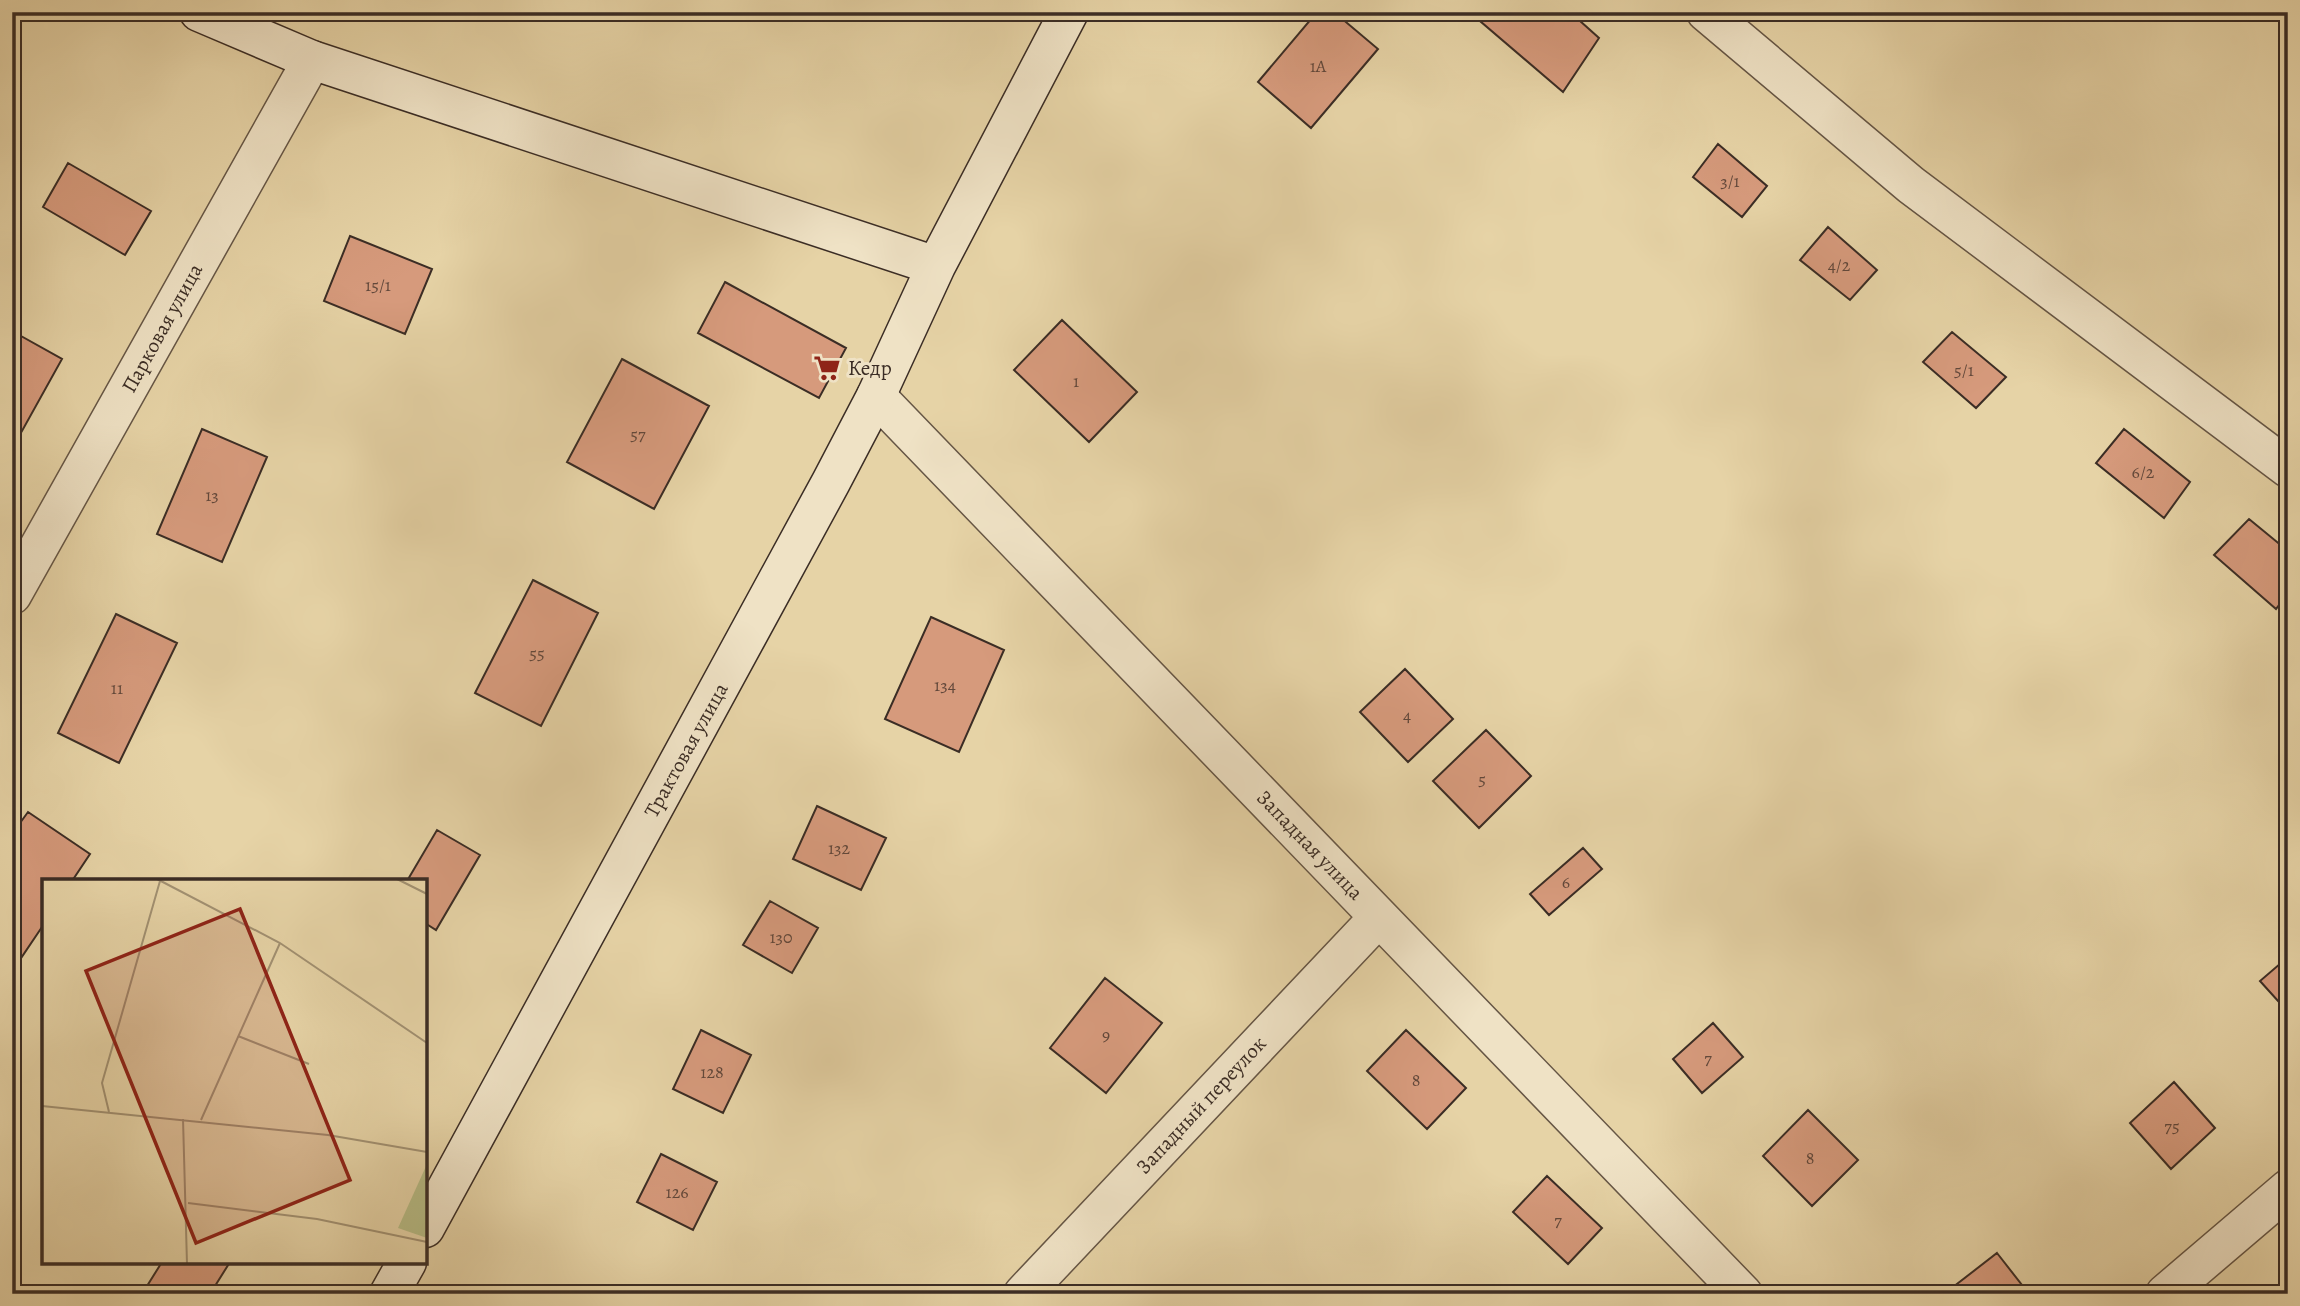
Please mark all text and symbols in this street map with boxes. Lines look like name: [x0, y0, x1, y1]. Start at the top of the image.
house number: 1А: [1310, 54, 1327, 78]
house number: 3/1: [1720, 169, 1740, 193]
house number: 4/2: [1828, 253, 1851, 277]
street label: Парковая улица: [115, 258, 209, 398]
house number: 15/1: [365, 273, 391, 297]
supermarket icon: Кедр: [812, 353, 842, 383]
place label: Кедр: [848, 354, 892, 382]
house number: 5/1: [1954, 358, 1974, 382]
house number: 1: [1073, 369, 1079, 393]
house number: 57: [630, 422, 646, 446]
house number: 6/2: [2132, 460, 2155, 484]
house number: 13: [205, 483, 219, 507]
house number: 55: [529, 641, 545, 665]
house number: 134: [934, 673, 956, 697]
house number: 11: [111, 676, 123, 700]
street label: Трактовая улица: [637, 677, 735, 822]
house number: 4: [1403, 703, 1411, 727]
house number: 5: [1478, 767, 1486, 791]
street label: Западная улица: [1250, 784, 1370, 906]
house number: 132: [828, 836, 851, 860]
house number: 6: [1562, 870, 1570, 894]
inset map: [42, 879, 427, 1264]
house number: 130: [769, 925, 793, 949]
house number: 9: [1102, 1023, 1110, 1047]
street label: Западный переулок: [1130, 1030, 1272, 1180]
house number: 7: [1704, 1046, 1712, 1070]
house number: 128: [700, 1060, 724, 1084]
house number: 8: [1412, 1068, 1420, 1092]
house number: 75: [2164, 1114, 2180, 1138]
house number: 8: [1806, 1146, 1814, 1170]
house number: 126: [665, 1180, 689, 1204]
house number: 7: [1554, 1208, 1562, 1232]

